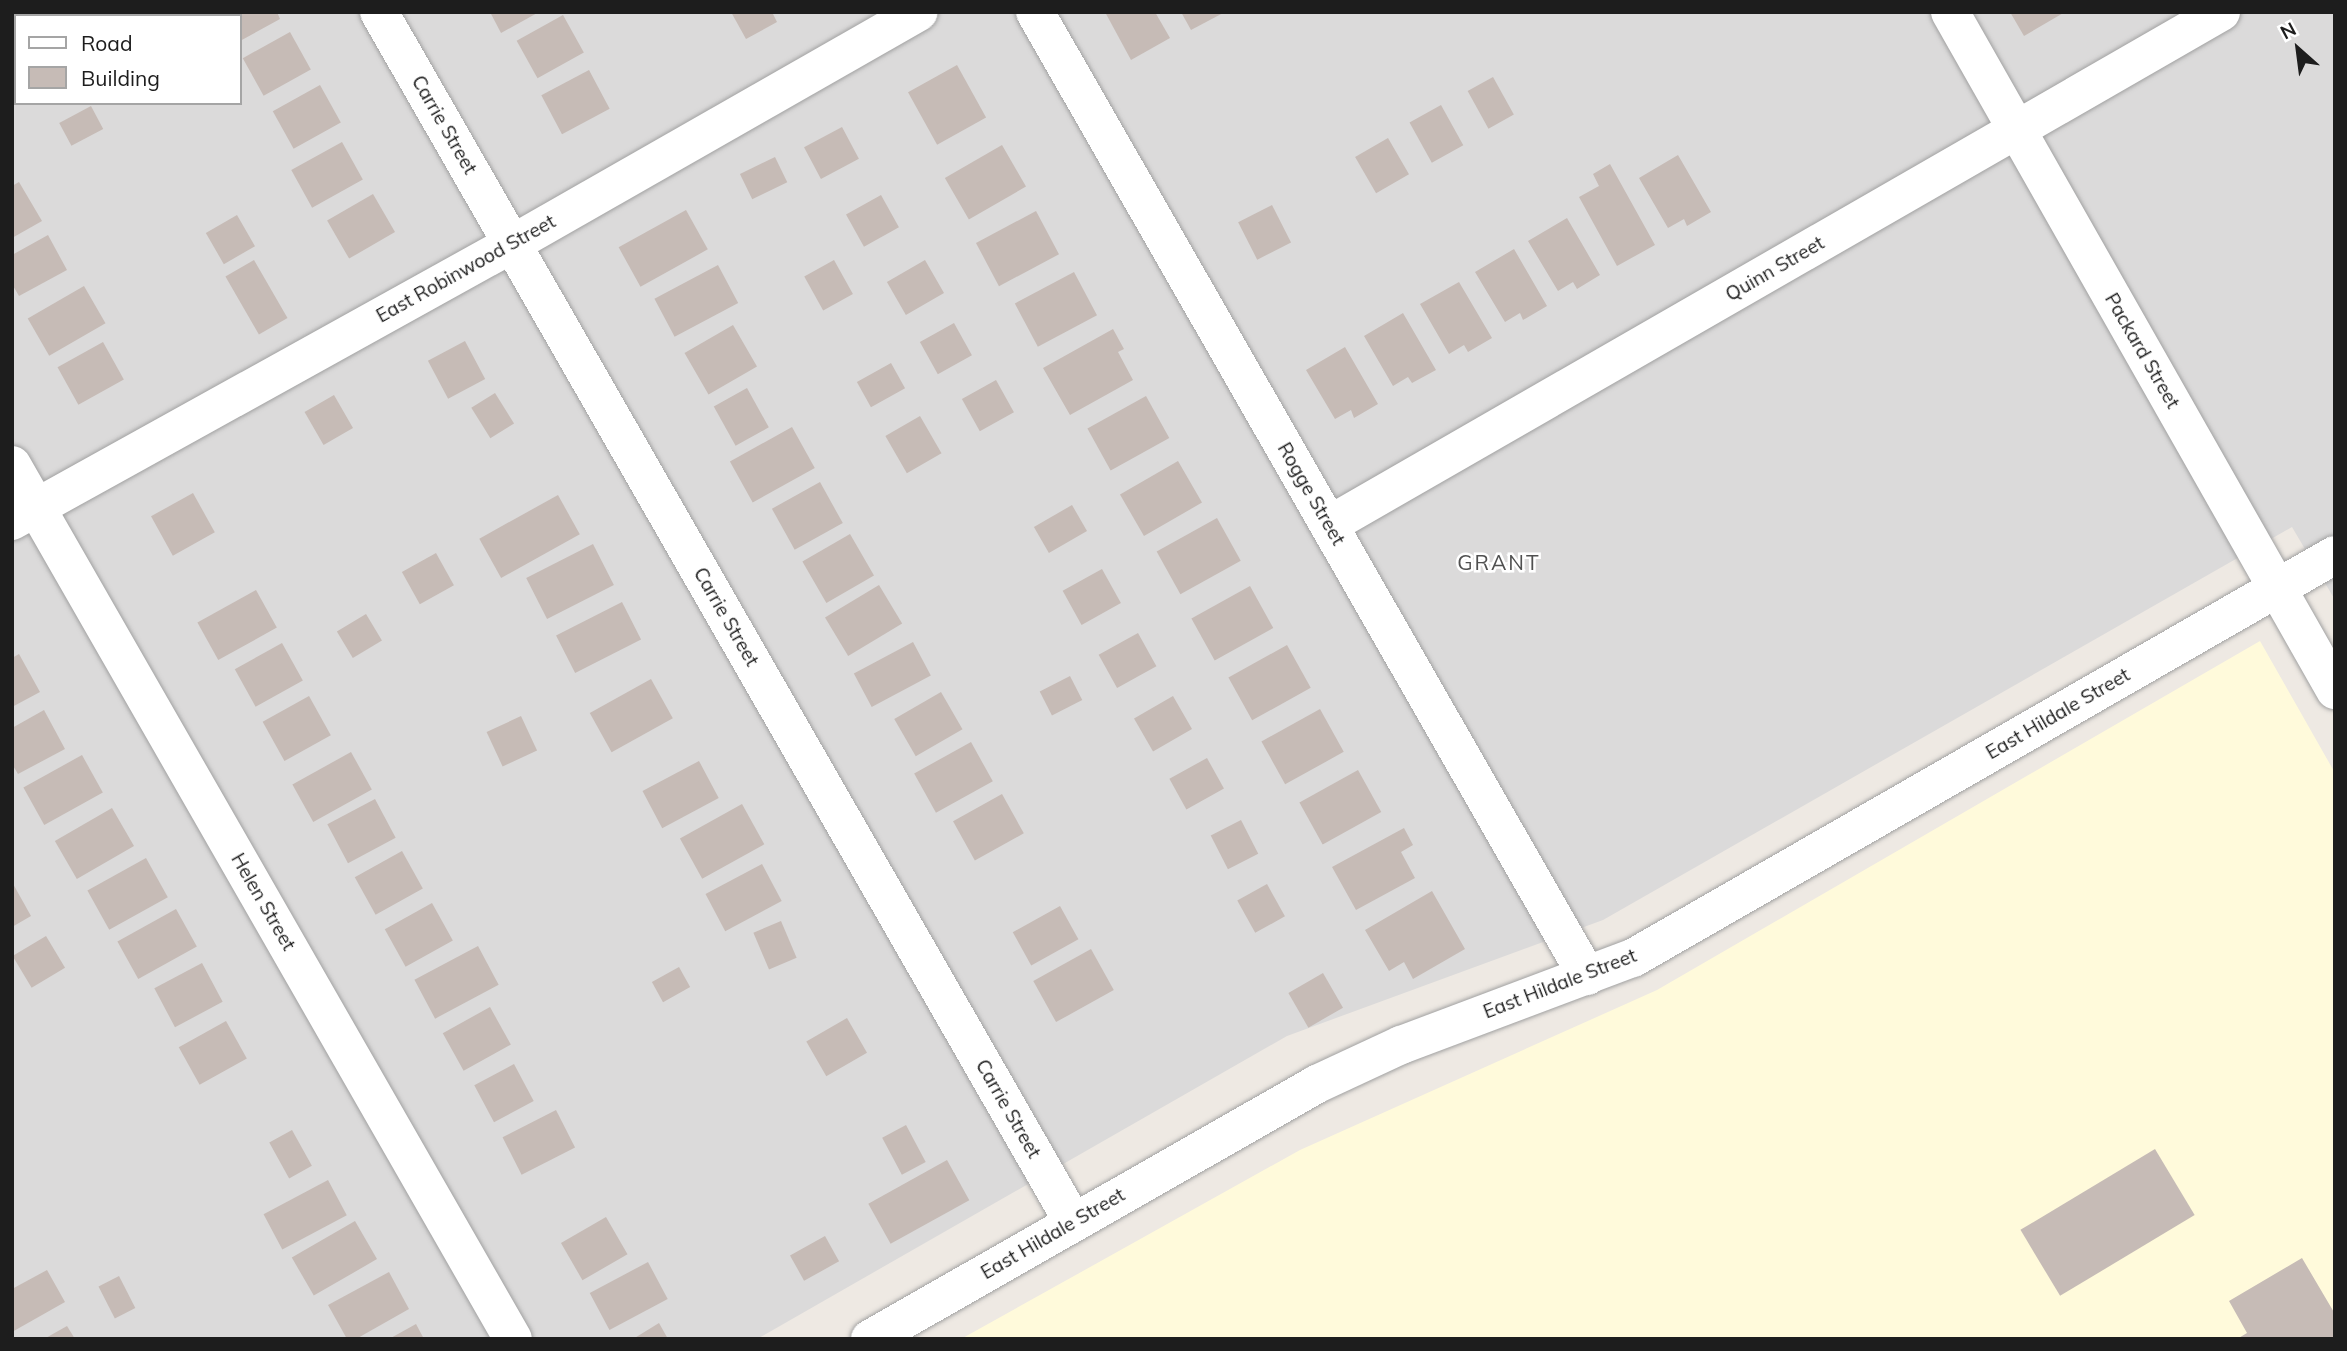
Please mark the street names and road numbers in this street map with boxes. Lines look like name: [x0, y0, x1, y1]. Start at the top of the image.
street label: Carrie Street: [407, 72, 481, 178]
street label: East Robinwood Street: [373, 210, 559, 328]
street label: Quinn Street: [1722, 232, 1828, 306]
street label: Packard Street: [2100, 289, 2184, 413]
street label: Rogge Street: [1272, 439, 1350, 549]
street label: Carrie Street: [689, 564, 763, 670]
street label: East Hildale Street: [1982, 664, 2134, 764]
street label: Helen Street: [226, 849, 300, 955]
street label: East Hildale Street: [1480, 944, 1640, 1024]
street label: Carrie Street: [971, 1056, 1045, 1162]
street label: East Hildale Street: [977, 1184, 1129, 1284]

